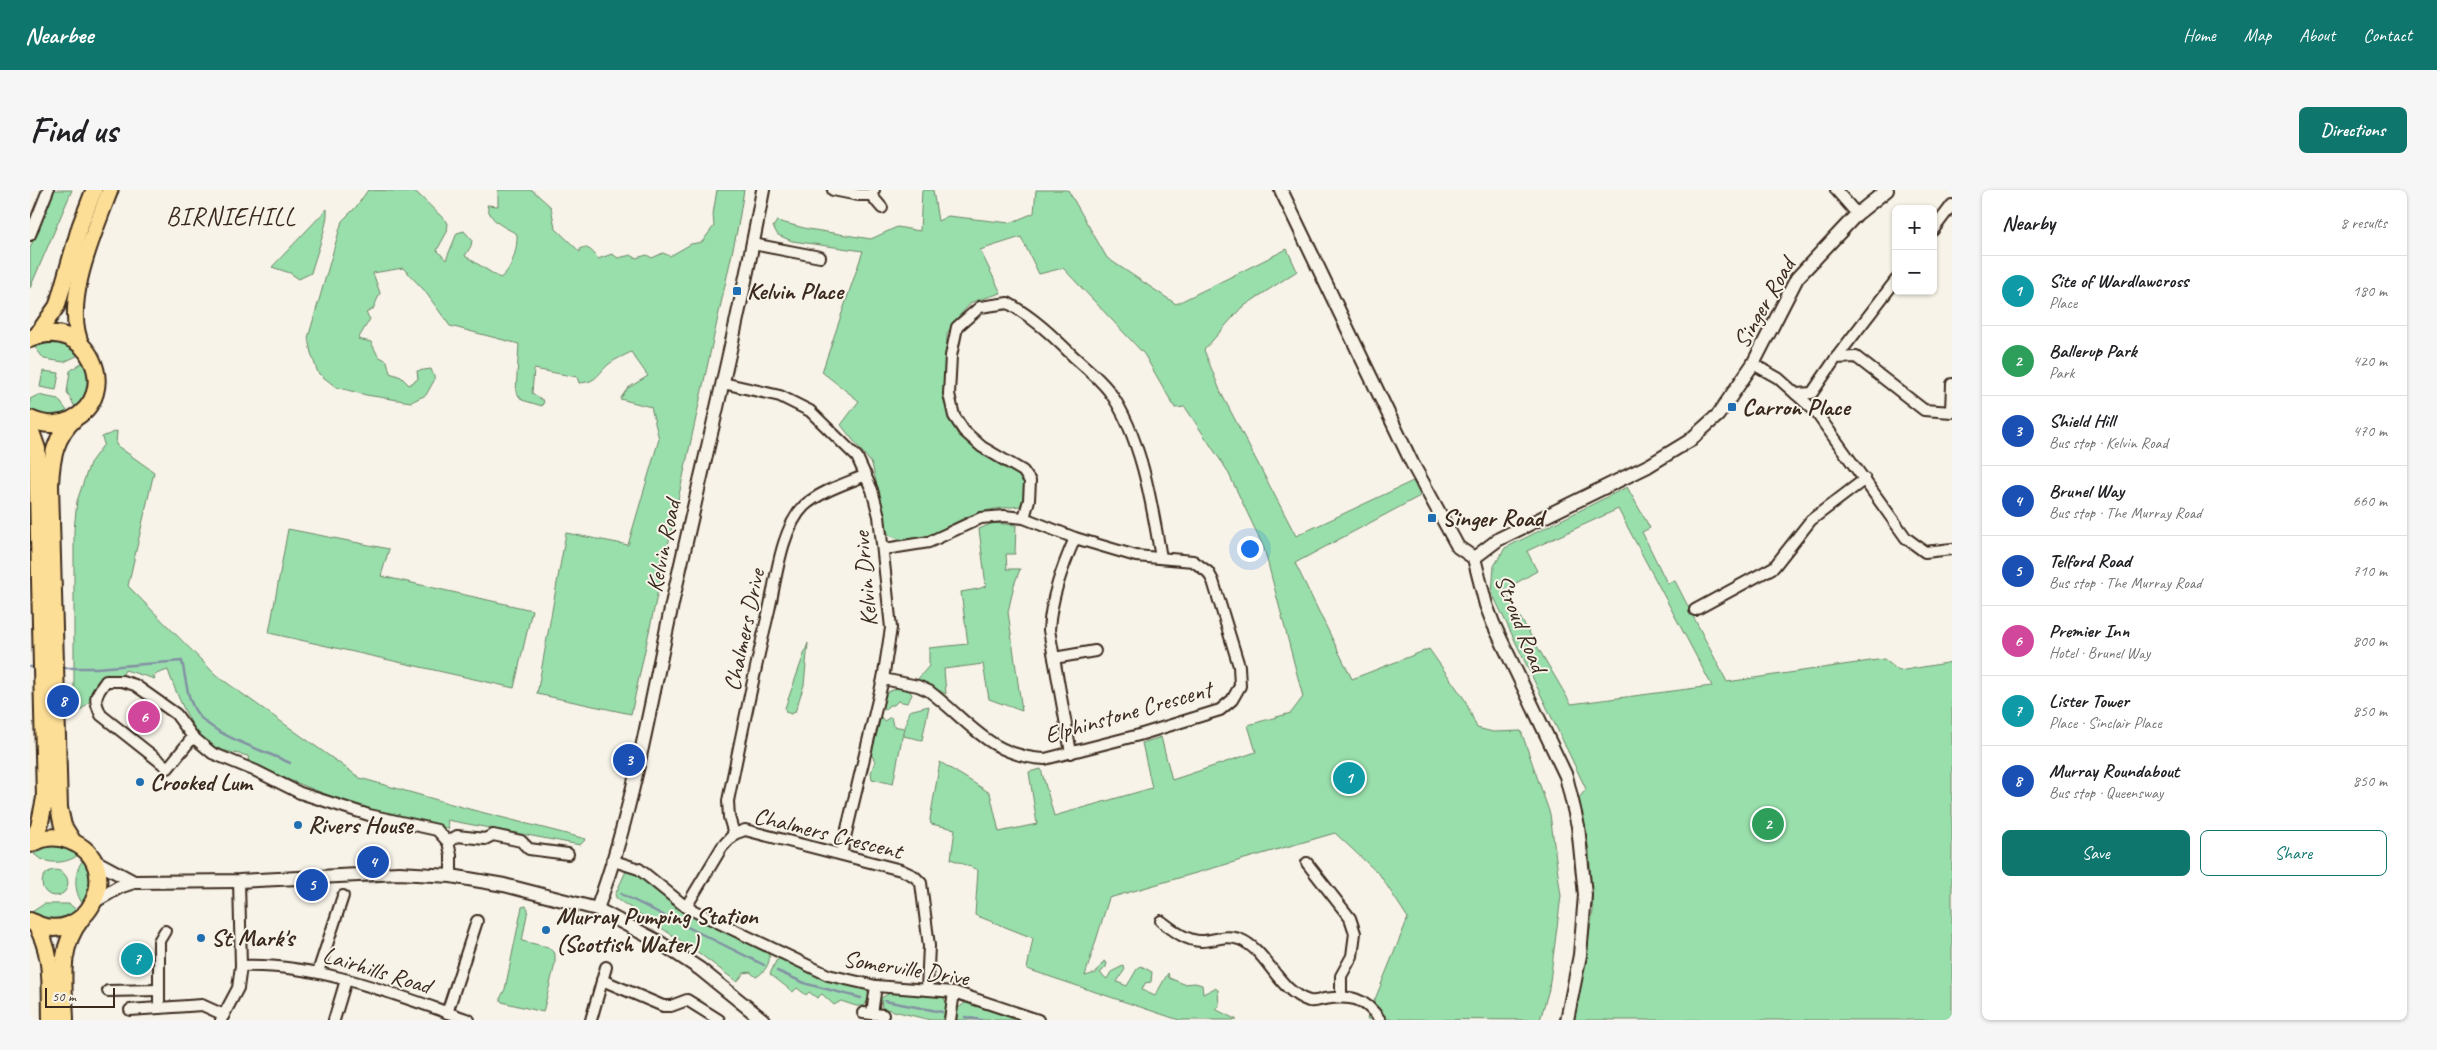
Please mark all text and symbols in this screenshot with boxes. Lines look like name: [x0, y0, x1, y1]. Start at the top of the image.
text: Nearbee: [25, 20, 93, 50]
text: Home: [2183, 24, 2216, 46]
text: Map: [2244, 24, 2271, 46]
text: About: [2299, 24, 2335, 46]
text: Contact: [2363, 24, 2412, 46]
button: Directions: [2299, 107, 2407, 153]
text: Find us: [30, 108, 117, 153]
district label: BIRNIEHILL: [166, 201, 296, 233]
map controls: [1892, 205, 1937, 295]
button: +: [1892, 205, 1937, 250]
text: Nearby: [2002, 210, 2055, 236]
text: 8 results: [2340, 213, 2387, 233]
street label: Singer Road: [1726, 249, 1804, 353]
button: −: [1892, 250, 1937, 295]
text: Site of Wardlawcross: [2049, 269, 2188, 293]
place label: Kelvin Place: [747, 276, 845, 306]
text: 1: [2014, 281, 2022, 301]
text: 180 m: [2353, 281, 2387, 301]
marker: Kelvin Place: [731, 285, 743, 297]
text: Place: [2049, 293, 2077, 313]
text: Ballerup Park: [2049, 339, 2137, 363]
text: 2: [2014, 351, 2022, 371]
text: 420 m: [2353, 351, 2387, 371]
text: Park: [2049, 363, 2074, 383]
place label: Carron Place: [1742, 392, 1851, 422]
marker: Carron Place: [1726, 401, 1738, 413]
text: Shield Hill: [2049, 409, 2115, 433]
text: 3: [2014, 421, 2022, 441]
text: 470 m: [2353, 421, 2387, 441]
text: Bus stop · Kelvin Road: [2049, 433, 2168, 453]
text: Brunel Way: [2049, 479, 2124, 503]
text: 4: [2014, 491, 2022, 511]
text: 660 m: [2353, 491, 2387, 511]
street label: Kelvin Road: [639, 494, 688, 595]
place label: Singer Road: [1442, 503, 1547, 533]
text: Bus stop · The Murray Road: [2049, 503, 2202, 523]
marker: Singer Road: [1426, 512, 1438, 524]
street label: Kelvin Drive: [846, 528, 884, 628]
your location: [1237, 536, 1263, 562]
text: Telford Road: [2049, 549, 2131, 573]
text: 5: [2015, 561, 2021, 581]
text: 710 m: [2353, 561, 2387, 581]
street label: Chalmers Drive: [716, 564, 772, 694]
street label: Stroud Road: [1488, 570, 1555, 679]
text: Bus stop · The Murray Road: [2049, 573, 2202, 593]
text: Premier Inn: [2049, 619, 2129, 643]
text: 6: [2014, 631, 2022, 651]
text: 800 m: [2353, 631, 2387, 651]
text: Hotel · Brunel Way: [2049, 643, 2150, 663]
street label: Elphinstone Crescent: [1041, 673, 1218, 750]
pin: 8: [47, 682, 79, 720]
text: Lister Tower: [2049, 689, 2129, 713]
pin: 6: [128, 698, 160, 736]
text: 7: [2014, 701, 2022, 721]
text: 850 m: [2353, 701, 2387, 721]
text: Place · Sinclair Place: [2049, 713, 2162, 733]
pin: 3: [613, 741, 645, 779]
pin: 1: [1333, 759, 1365, 797]
text: Murray Roundabout: [2049, 759, 2179, 783]
place label: Crooked Lum: [150, 767, 254, 797]
text: 8: [2014, 771, 2022, 791]
text: 850 m: [2353, 771, 2387, 791]
marker: Crooked Lum: [134, 776, 146, 788]
text: Bus stop · Queensway: [2049, 783, 2163, 803]
street label: Chalmers Crescent: [751, 800, 907, 866]
pin: 2: [1752, 805, 1784, 843]
place label: Rivers House: [308, 810, 415, 840]
marker: Rivers House: [292, 819, 304, 831]
button: Save: [2002, 830, 2190, 876]
button: Share: [2200, 830, 2387, 876]
pin: 4: [357, 843, 389, 881]
pin: 5: [296, 866, 328, 904]
place label: Murray Pumping Station (Scottish Water): [556, 901, 759, 959]
place label: St Mark's: [211, 923, 297, 953]
marker: Murray Pumping Station (Scottish Water): [540, 924, 552, 936]
marker: St Mark's: [195, 932, 207, 944]
street label: Lairhills Road: [319, 939, 438, 1002]
pin: 7: [121, 940, 153, 978]
street label: Somerville Drive: [841, 943, 973, 993]
scale bar: [45, 985, 115, 1008]
text: 50 m: [52, 988, 76, 1005]

